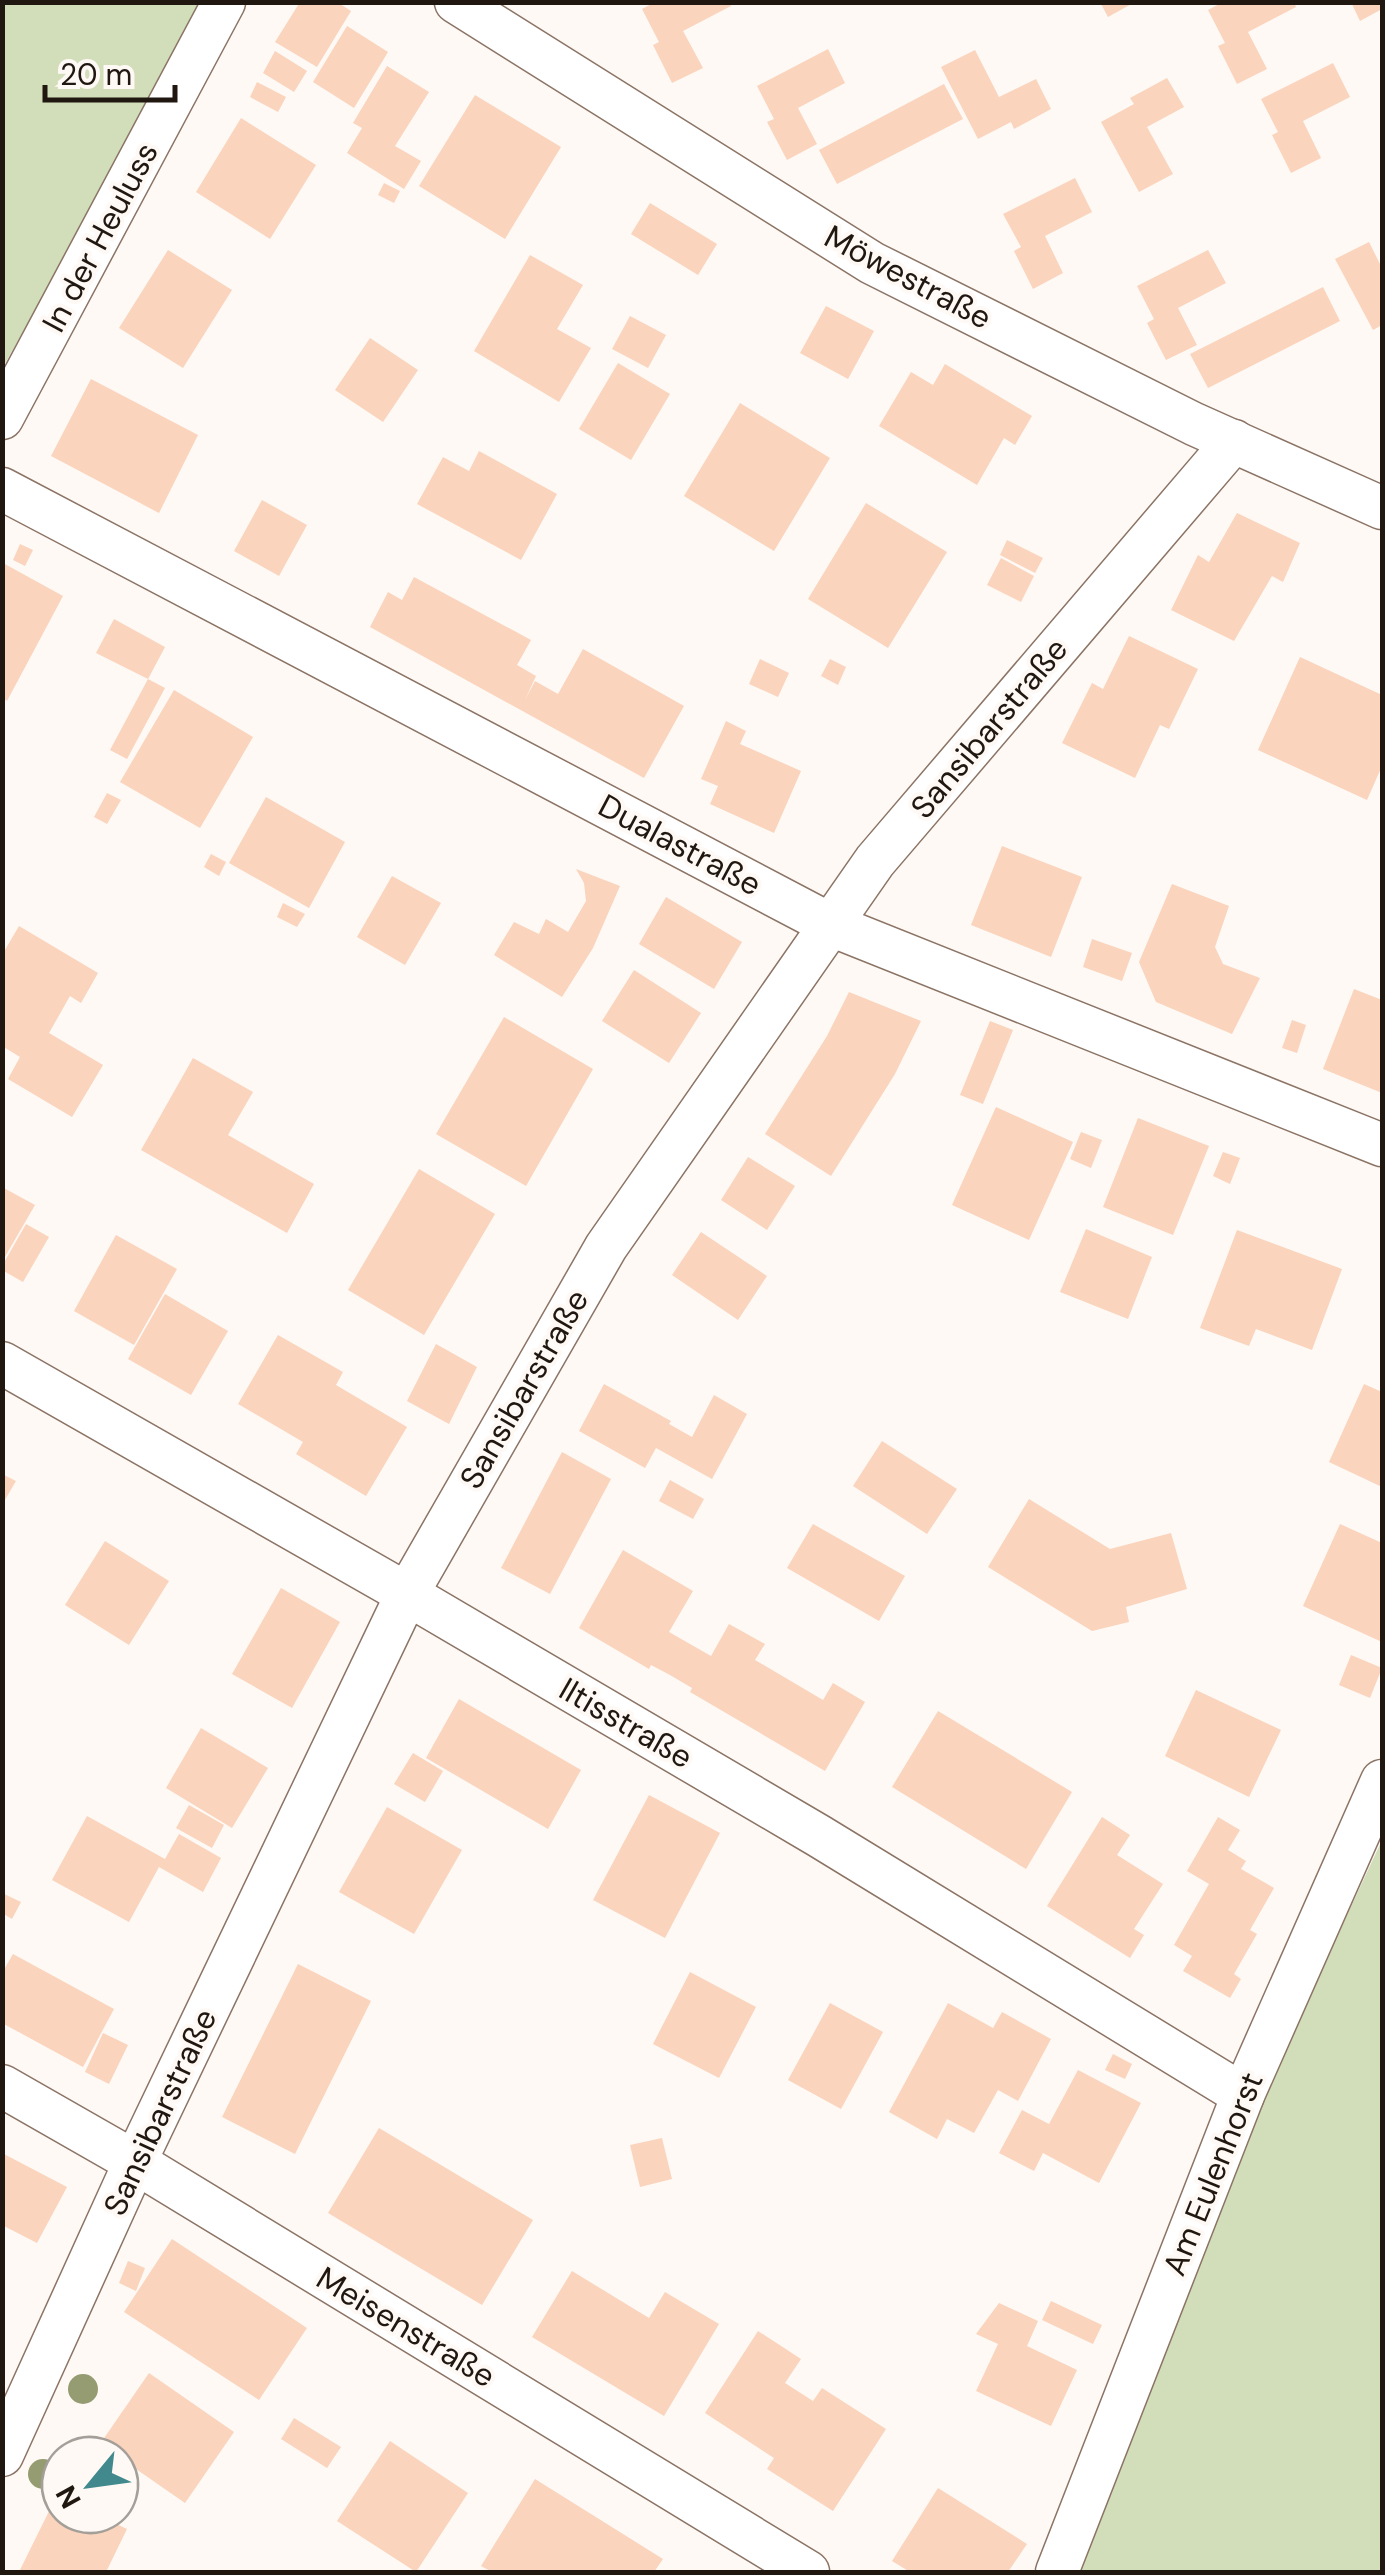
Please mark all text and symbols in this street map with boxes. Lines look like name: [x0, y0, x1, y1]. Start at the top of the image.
scale bar: [45, 40, 175, 102]
text: 20 m: [60, 55, 132, 94]
street label: In der Heuluss: [32, 135, 168, 339]
street label: Möwestraße: [817, 215, 999, 339]
street label: Sansibarstraße: [901, 629, 1077, 827]
street label: Dualastraße: [591, 785, 769, 905]
street label: Sansibarstraße: [450, 1282, 598, 1496]
street label: Iltisstraße: [552, 1668, 700, 1778]
street label: Sansibarstraße: [94, 2002, 226, 2222]
street label: Am Eulenhorst: [1153, 2066, 1273, 2282]
street label: Meisenstraße: [309, 2257, 503, 2397]
north arrow: [40, 2435, 140, 2535]
text: N: [47, 2479, 90, 2515]

